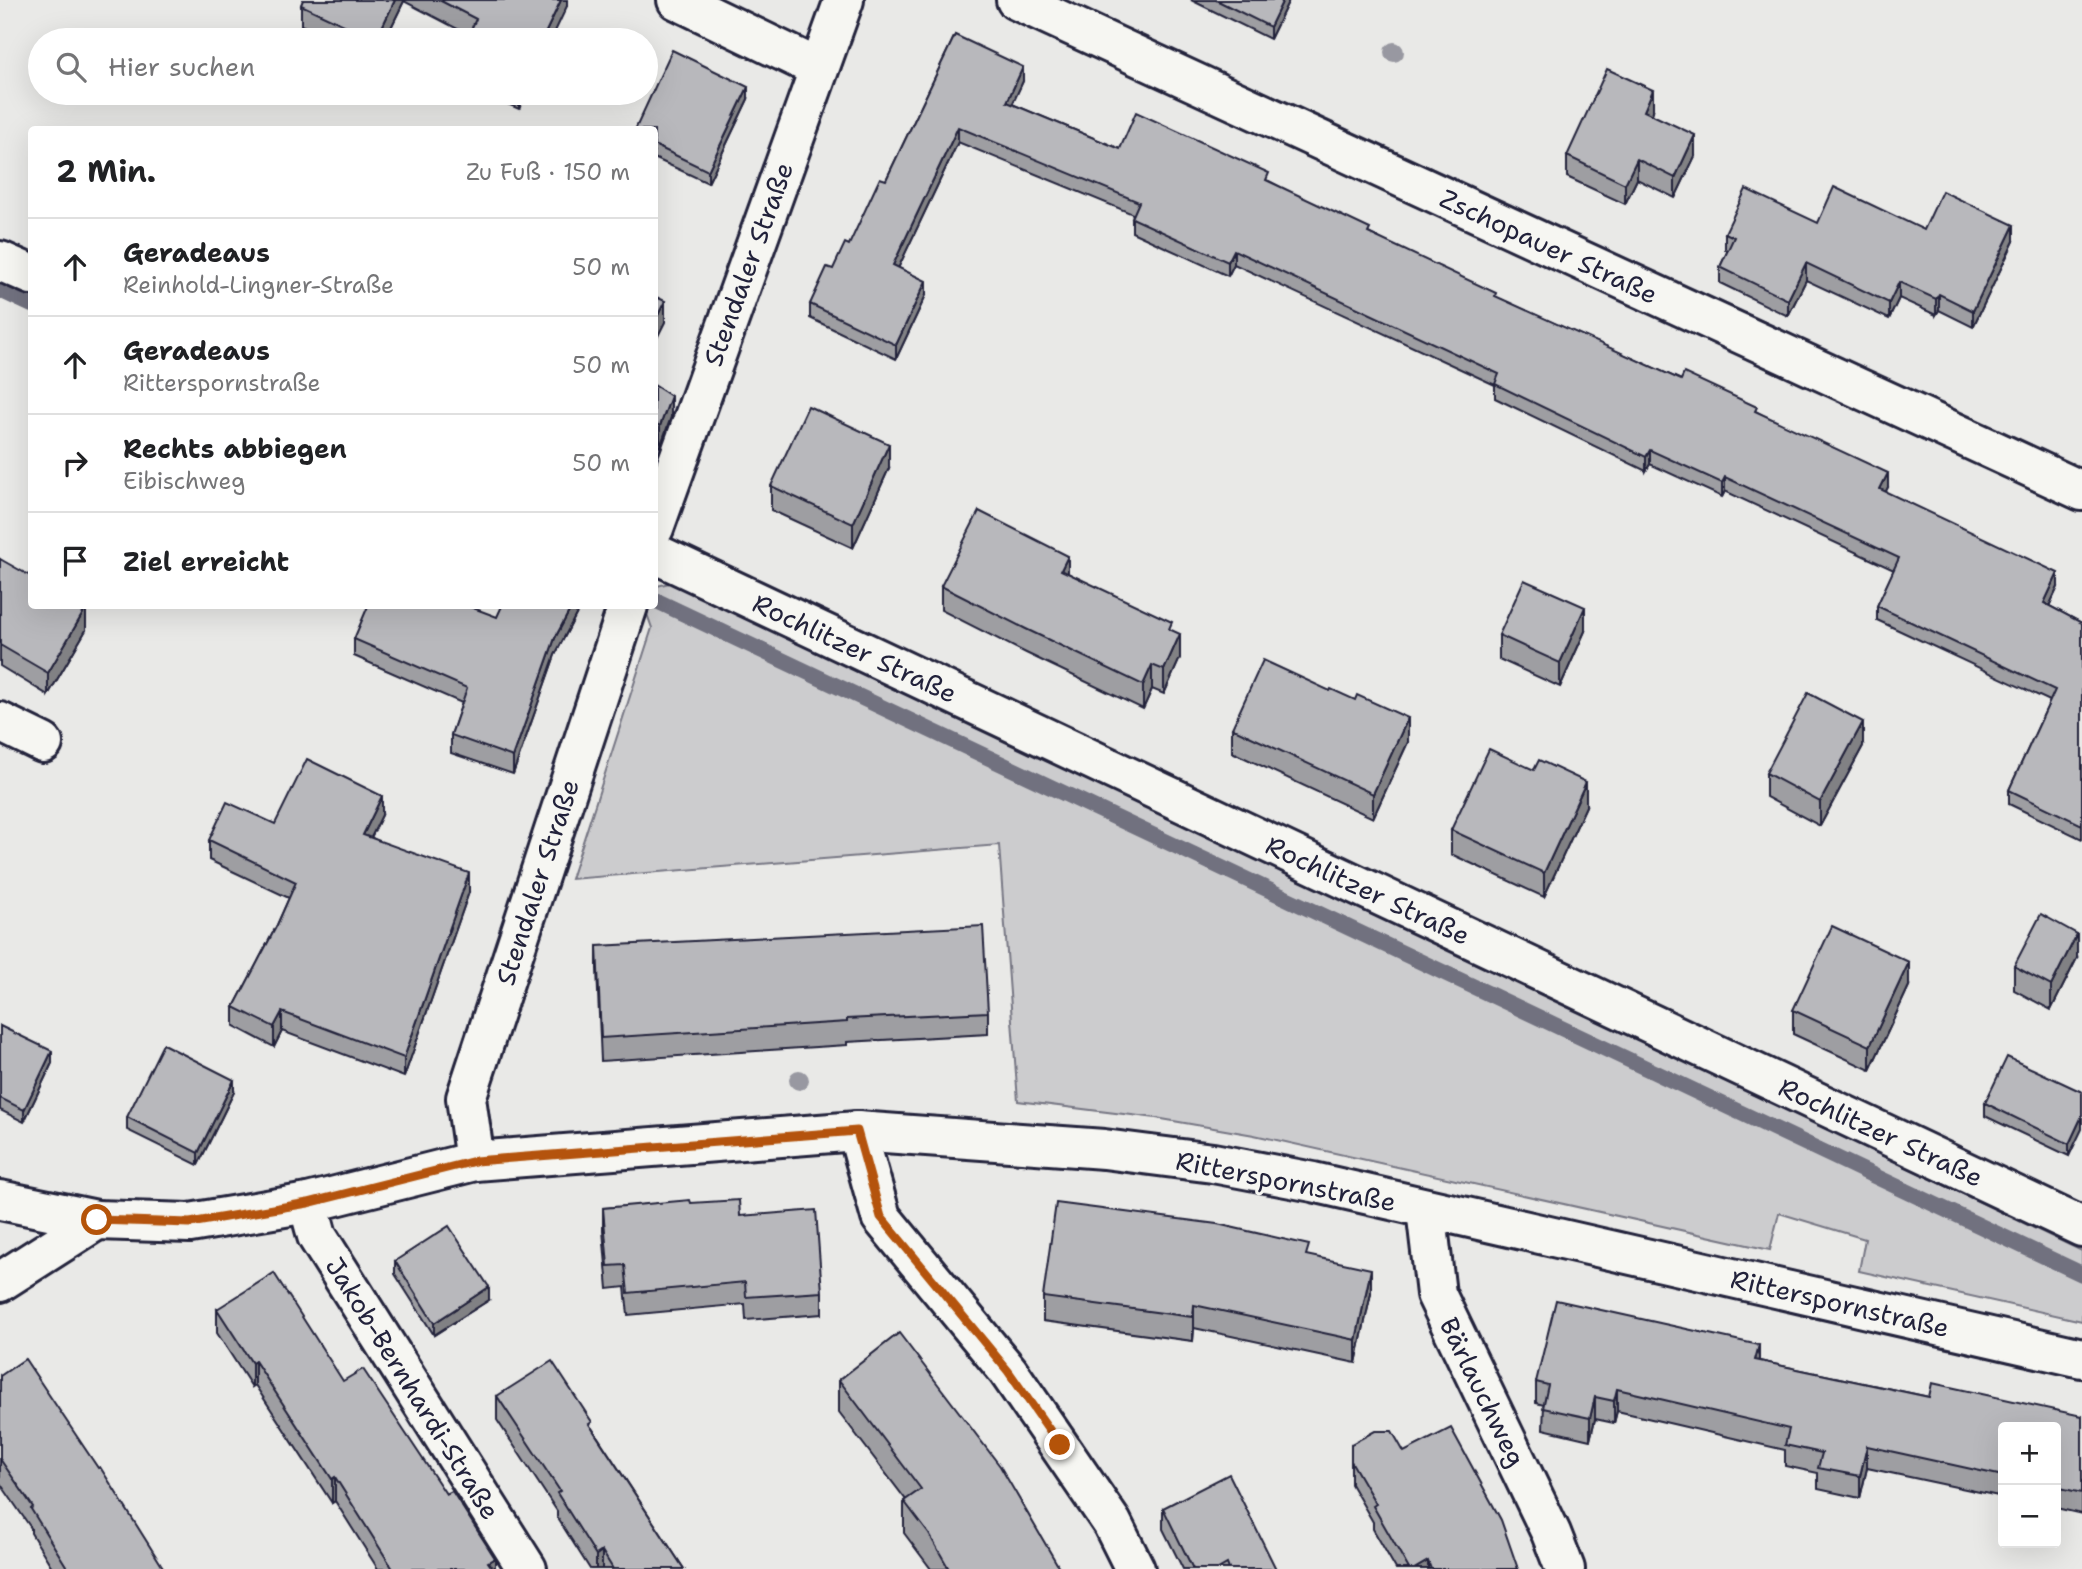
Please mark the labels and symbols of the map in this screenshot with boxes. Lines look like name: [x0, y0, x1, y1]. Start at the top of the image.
street label: Stendaler Straße: [695, 157, 801, 371]
street label: Zschopauer Straße: [1434, 180, 1664, 312]
street label: Rochlitzer Straße: [747, 585, 963, 711]
street label: Stendaler Straße: [487, 775, 587, 989]
street label: Rochlitzer Straße: [1260, 827, 1476, 953]
street label: Rochlitzer Straße: [1773, 1069, 1989, 1195]
street label: Ritterspornstraße: [1173, 1143, 1399, 1219]
route start: [81, 1204, 112, 1235]
street label: Jakob-Bernhardi-Straße: [318, 1250, 508, 1526]
street label: Ritterspornstraße: [1727, 1261, 1953, 1345]
street label: Bärlauchweg: [1432, 1312, 1534, 1472]
route end: [1044, 1429, 1075, 1460]

